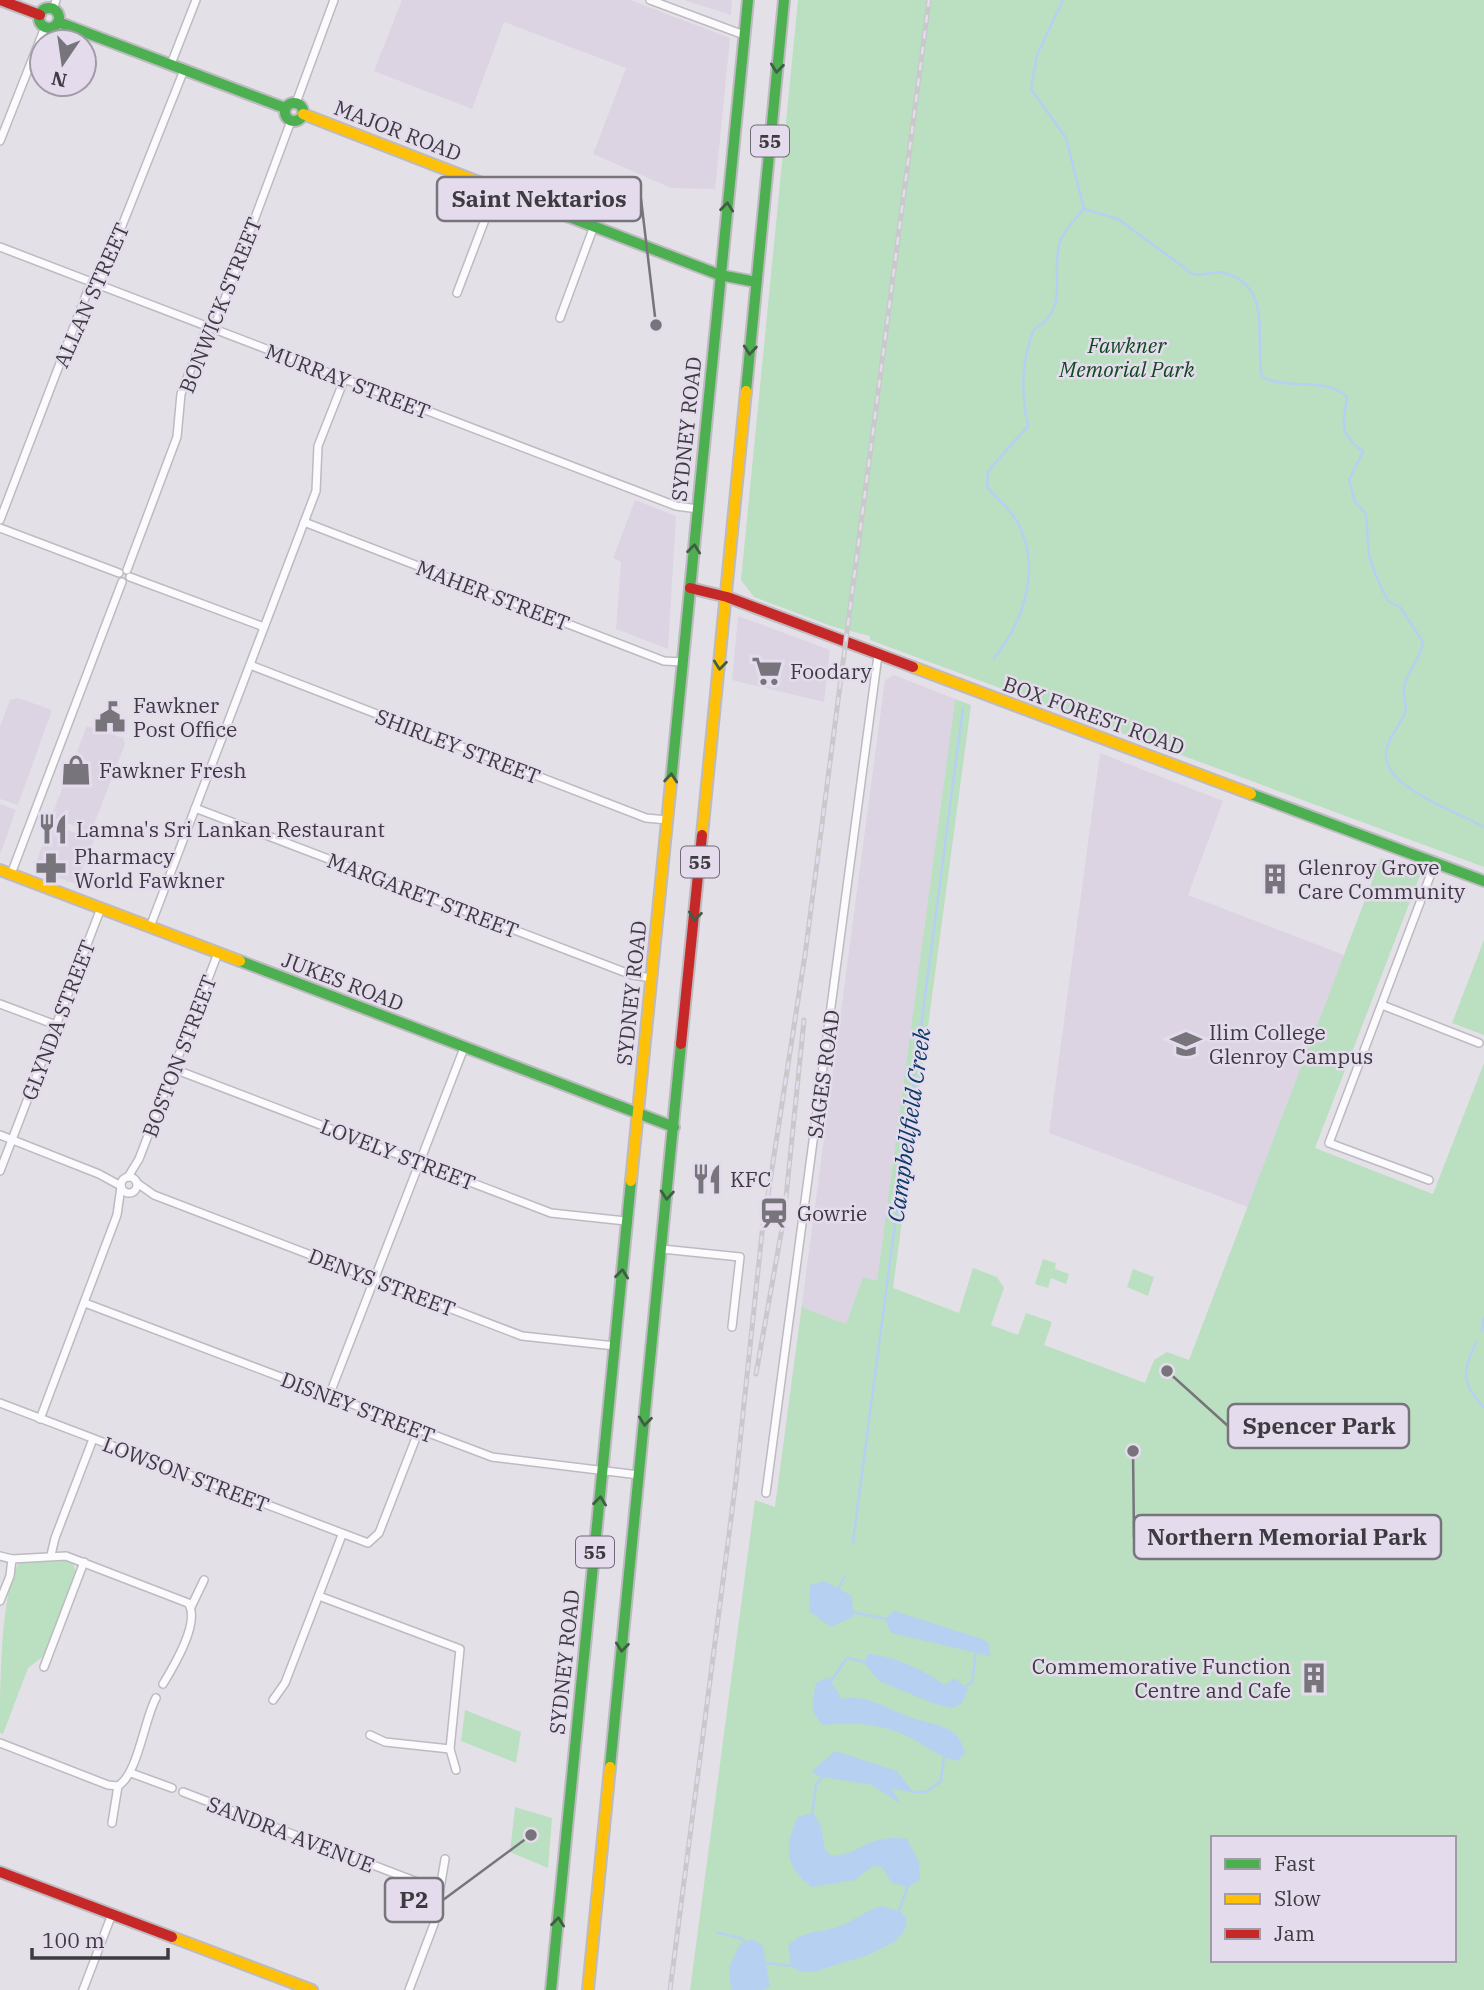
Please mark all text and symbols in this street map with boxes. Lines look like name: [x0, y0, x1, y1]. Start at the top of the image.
north arrow: [28, 28, 98, 98]
one-way arrow: [770, 63, 785, 74]
text: N: [49, 66, 69, 93]
street label: MAJOR ROAD: [330, 93, 466, 167]
road number: 55: [751, 125, 789, 156]
callout: Saint Nektarios: [437, 177, 641, 221]
text: Saint Nektarios: [451, 183, 627, 213]
one-way arrow: [719, 201, 734, 212]
street label: BONWICK STREET: [172, 213, 268, 397]
street label: ALLAN STREET: [47, 218, 135, 372]
park label: Fawkner Memorial Park: [1058, 331, 1196, 383]
street label: MURRAY STREET: [262, 337, 434, 425]
one-way arrow: [743, 345, 758, 356]
street label: SYDNEY ROAD: [664, 355, 708, 503]
one-way arrow: [686, 543, 701, 554]
street label: MAHER STREET: [412, 553, 574, 637]
supermarket icon: Foodary: [750, 654, 784, 688]
place label: Foodary: [790, 657, 873, 685]
one-way arrow: [713, 660, 728, 671]
street label: BOX FOREST ROAD: [999, 669, 1189, 761]
place label: Fawkner Post Office: [133, 691, 237, 743]
public building icon: Fawkner Post Office: [93, 700, 127, 734]
street label: SHIRLEY STREET: [372, 702, 544, 790]
shop icon: Fawkner Fresh: [59, 753, 93, 787]
place label: Fawkner Fresh: [99, 756, 247, 784]
one-way arrow: [663, 772, 678, 783]
restaurant icon: Lamna's Sri Lankan Restaurant: [36, 812, 70, 846]
place label: Lamna's Sri Lankan Restaurant: [76, 815, 385, 843]
place label: Pharmacy World Fawkner: [74, 842, 225, 894]
street label: MARGARET STREET: [323, 846, 523, 944]
road number: 55: [681, 846, 719, 877]
pharmacy icon: Pharmacy World Fawkner: [34, 851, 68, 885]
place label: Glenroy Grove Care Community: [1298, 853, 1466, 905]
building icon: Glenroy Grove Care Community: [1258, 862, 1292, 896]
one-way arrow: [688, 911, 703, 922]
street label: SYDNEY ROAD: [609, 919, 653, 1067]
street label: GLYNDA STREET: [15, 936, 101, 1104]
street label: JUKES ROAD: [278, 945, 408, 1017]
street label: BOSTON STREET: [135, 971, 223, 1141]
street label: SAGES ROAD: [800, 1008, 846, 1140]
place label: Ilim College Glenroy Campus: [1209, 1018, 1373, 1070]
water label: Campbellfield Creek: [880, 1025, 937, 1224]
school or university icon: Ilim College Glenroy Campus: [1169, 1027, 1203, 1061]
street label: LOVELY STREET: [317, 1112, 479, 1196]
restaurant icon: KFC: [690, 1162, 724, 1196]
place label: KFC: [730, 1165, 771, 1193]
one-way arrow: [660, 1189, 675, 1200]
station icon: Gowrie: [757, 1196, 791, 1230]
place label: Gowrie: [797, 1199, 867, 1227]
street label: DENYS STREET: [305, 1241, 459, 1323]
one-way arrow: [614, 1268, 629, 1279]
street label: DISNEY STREET: [277, 1365, 439, 1449]
callout: Spencer Park: [1228, 1404, 1409, 1448]
text: Spencer Park: [1242, 1410, 1396, 1440]
one-way arrow: [638, 1416, 653, 1427]
street label: LOWSON STREET: [99, 1429, 273, 1519]
one-way arrow: [592, 1495, 607, 1506]
callout: Northern Memorial Park: [1134, 1515, 1441, 1559]
text: Northern Memorial Park: [1147, 1521, 1428, 1551]
road number: 55: [576, 1536, 614, 1568]
street label: SYDNEY ROAD: [542, 1588, 586, 1736]
one-way arrow: [615, 1642, 630, 1653]
place label: Commemorative Function Centre and Cafe: [1032, 1652, 1291, 1704]
building icon: Commemorative Function Centre and Cafe: [1297, 1661, 1331, 1695]
street label: SANDRA AVENUE: [203, 1789, 379, 1879]
legend: [1211, 1836, 1456, 1962]
text: Fast: [1274, 1849, 1315, 1877]
callout: P2: [385, 1878, 443, 1922]
text: P2: [399, 1884, 429, 1914]
text: Slow: [1274, 1884, 1321, 1912]
scale bar: [32, 1916, 168, 1960]
one-way arrow: [550, 1916, 565, 1927]
text: Jam: [1274, 1919, 1315, 1947]
text: 100 m: [42, 1926, 105, 1954]

